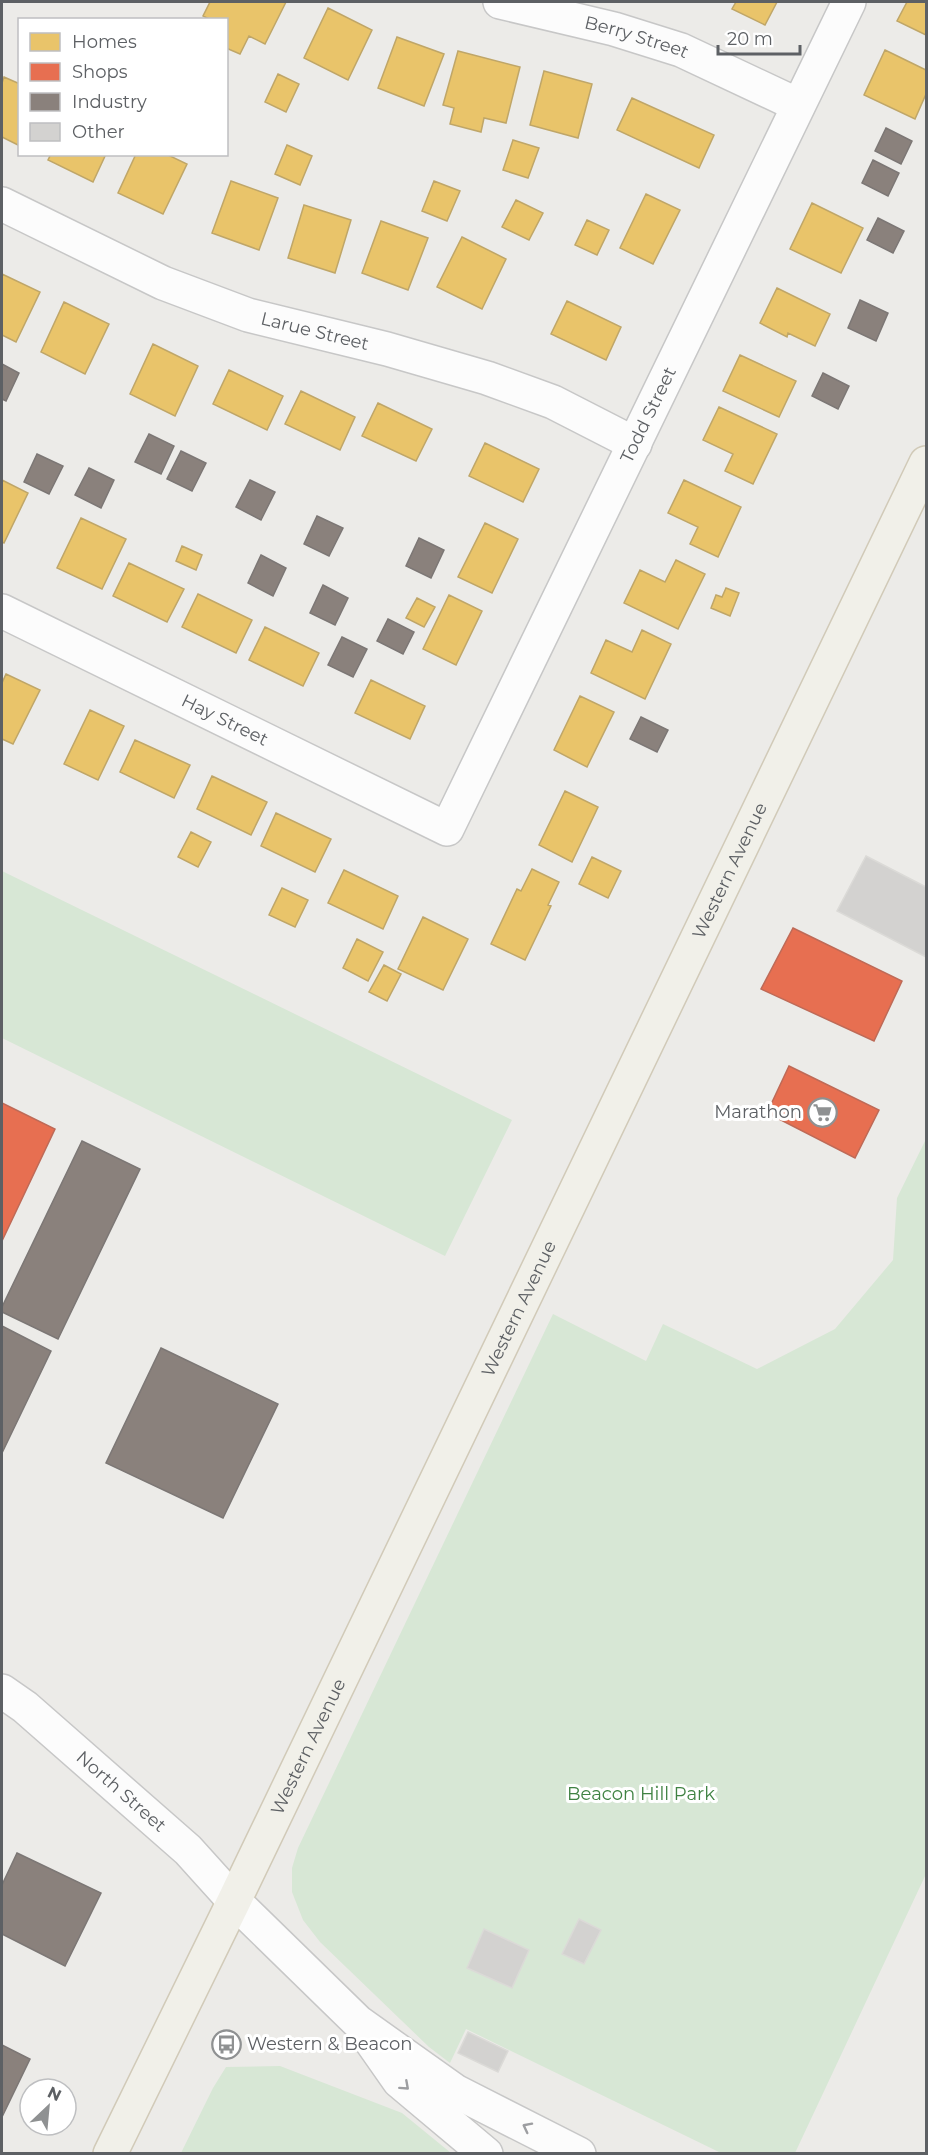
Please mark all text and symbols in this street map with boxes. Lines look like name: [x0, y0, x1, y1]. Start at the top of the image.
street label: Berry Street: [582, 11, 692, 63]
legend: [18, 18, 228, 156]
scale bar: [718, 18, 800, 56]
text: 20 m: [727, 28, 773, 50]
text: Homes: [72, 31, 137, 53]
text: Shops: [72, 61, 128, 83]
text: Industry: [72, 91, 147, 113]
text: Other: [72, 121, 125, 143]
street label: Larue Street: [259, 308, 371, 355]
street label: Todd Street: [616, 363, 681, 467]
street label: Hay Street: [178, 690, 272, 751]
street label: Western Avenue: [688, 799, 772, 942]
supermarket icon: Marathon: [807, 1096, 839, 1128]
place label: Marathon: [714, 1101, 802, 1123]
street label: Western Avenue: [477, 1237, 561, 1380]
street label: Western Avenue: [266, 1675, 350, 1818]
street label: North Street: [72, 1746, 171, 1837]
park label: Beacon Hill Park: [567, 1783, 715, 1805]
bus stop icon: Western & Beacon: [210, 2028, 242, 2060]
place label: Western & Beacon: [247, 2033, 412, 2055]
north arrow: [18, 2077, 78, 2137]
one-way arrow: [399, 2079, 409, 2090]
text: N: [44, 2083, 64, 2105]
one-way arrow: [522, 2123, 533, 2135]

